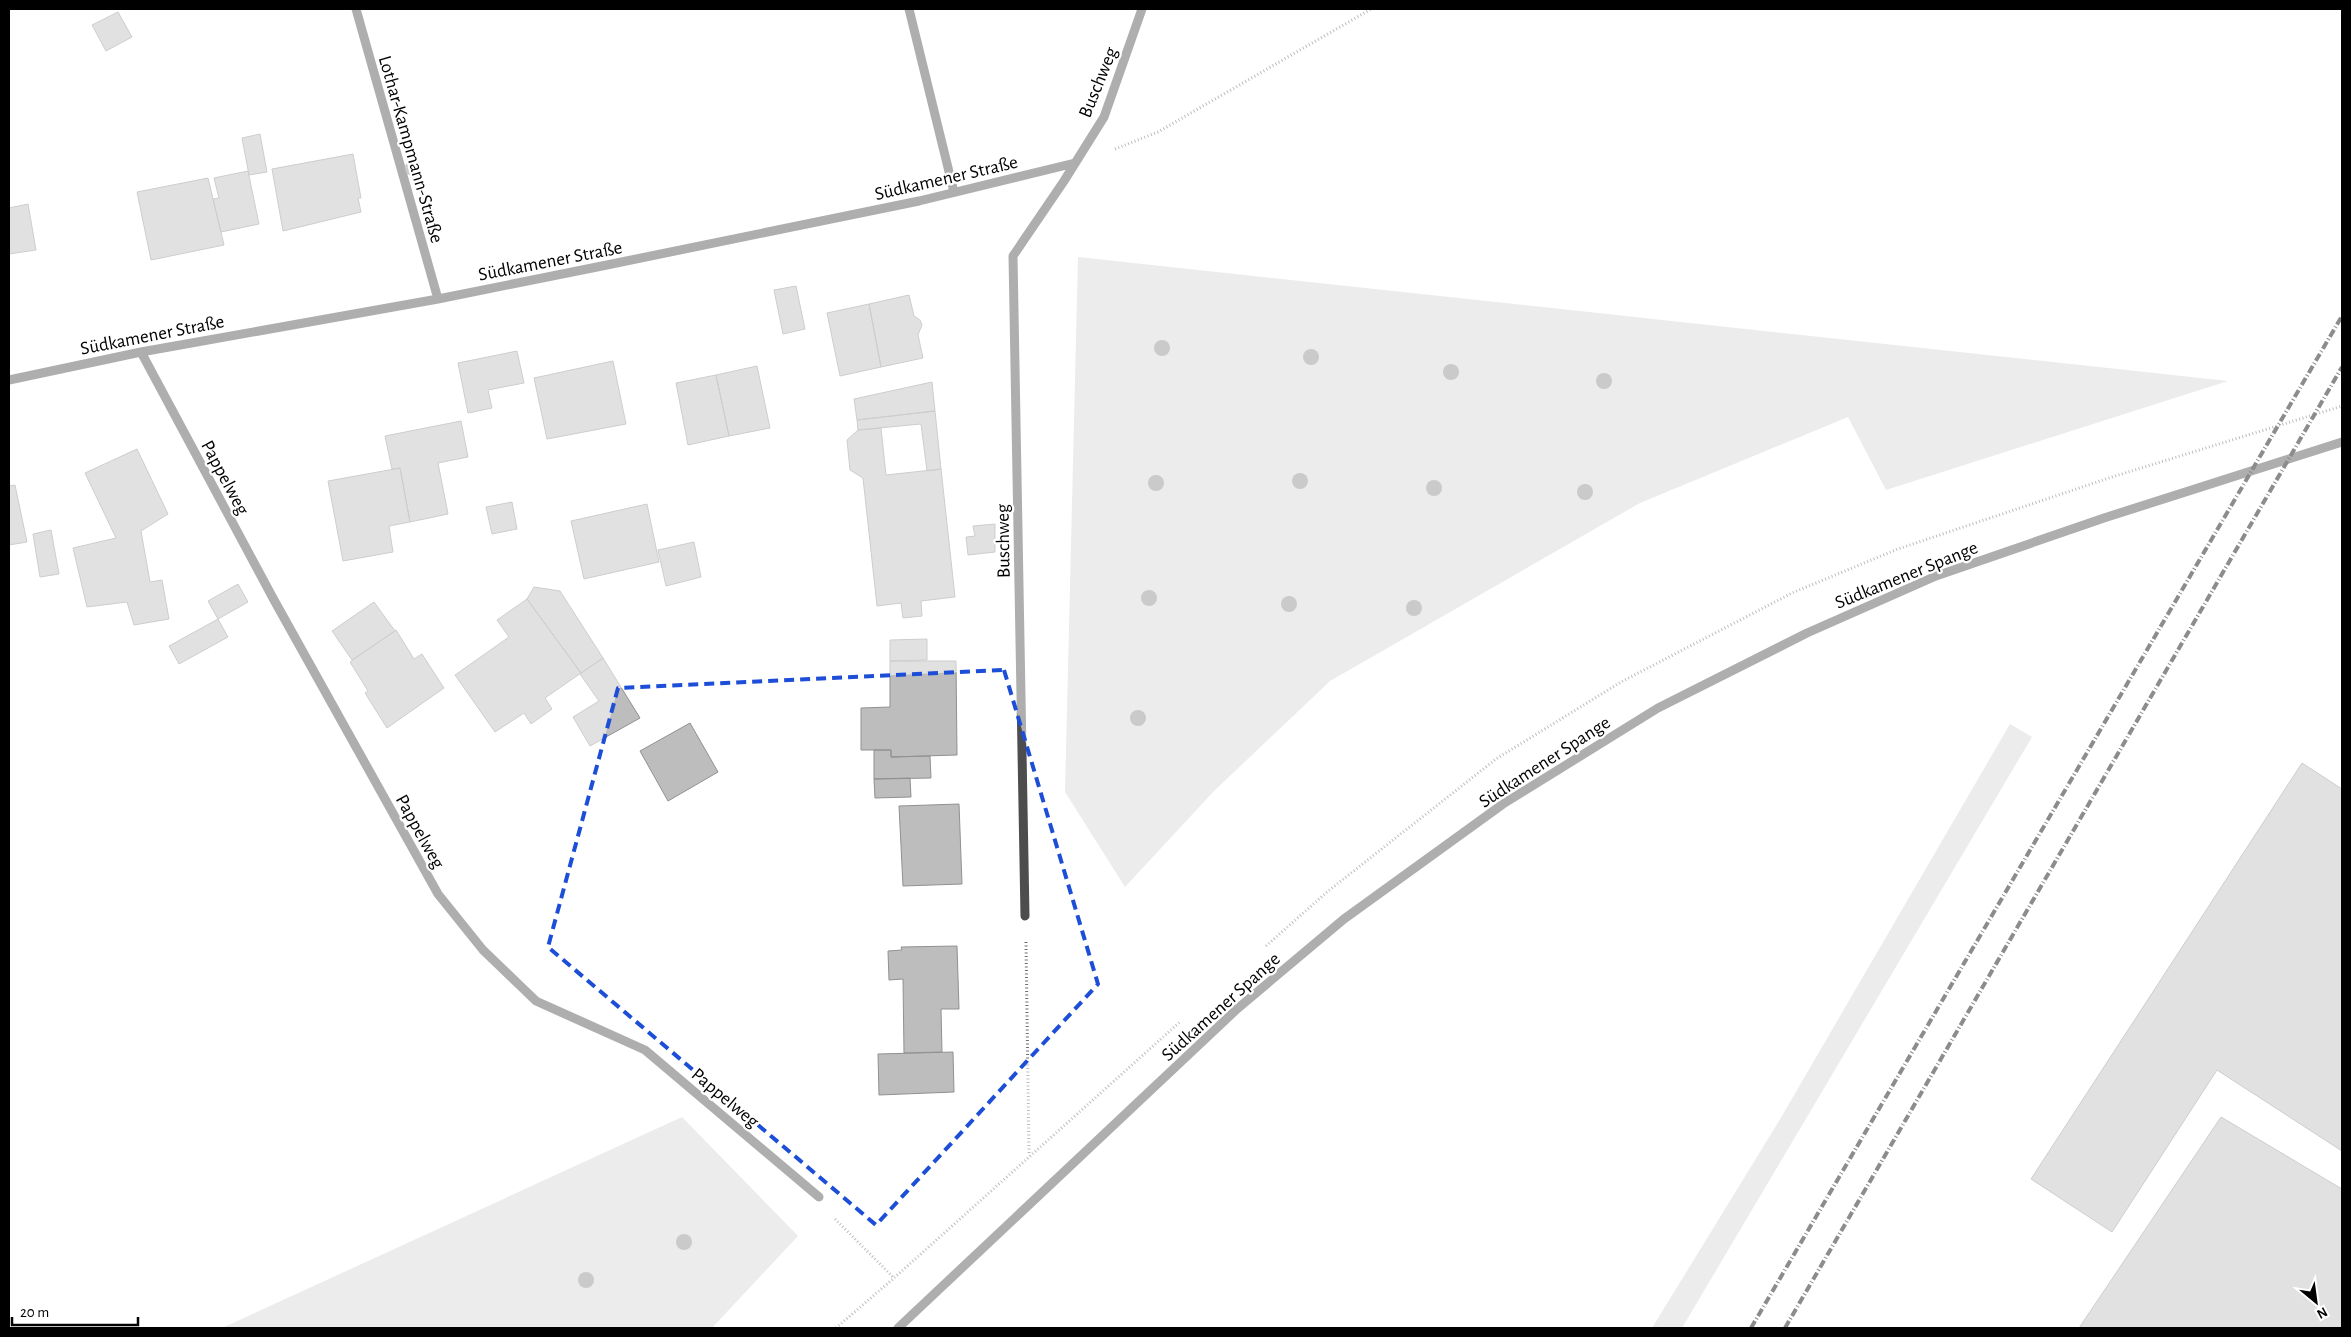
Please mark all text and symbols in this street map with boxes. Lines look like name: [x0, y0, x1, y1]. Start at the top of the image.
street label: Buschweg: [1076, 44, 1121, 120]
street label: Lothar-Kampmann-Straße: [375, 54, 446, 245]
street label: Südkamener Straße: [873, 153, 1020, 204]
street label: Südkamener Straße: [477, 238, 624, 285]
street label: Südkamener Straße: [79, 312, 226, 359]
street label: Pappelweg: [197, 437, 252, 519]
street label: Buschweg: [993, 503, 1014, 578]
street label: Südkamener Spange: [1832, 538, 1981, 613]
street label: Südkamener Spange: [1476, 713, 1614, 812]
street label: Pappelweg: [392, 792, 448, 873]
street label: Südkamener Spange: [1158, 949, 1284, 1065]
street label: Pappelweg: [688, 1065, 763, 1132]
north arrow: [2291, 1277, 2341, 1327]
scale bar: [12, 1294, 139, 1326]
text: N: [2314, 1304, 2329, 1321]
text: 20 m: [20, 1305, 49, 1320]

